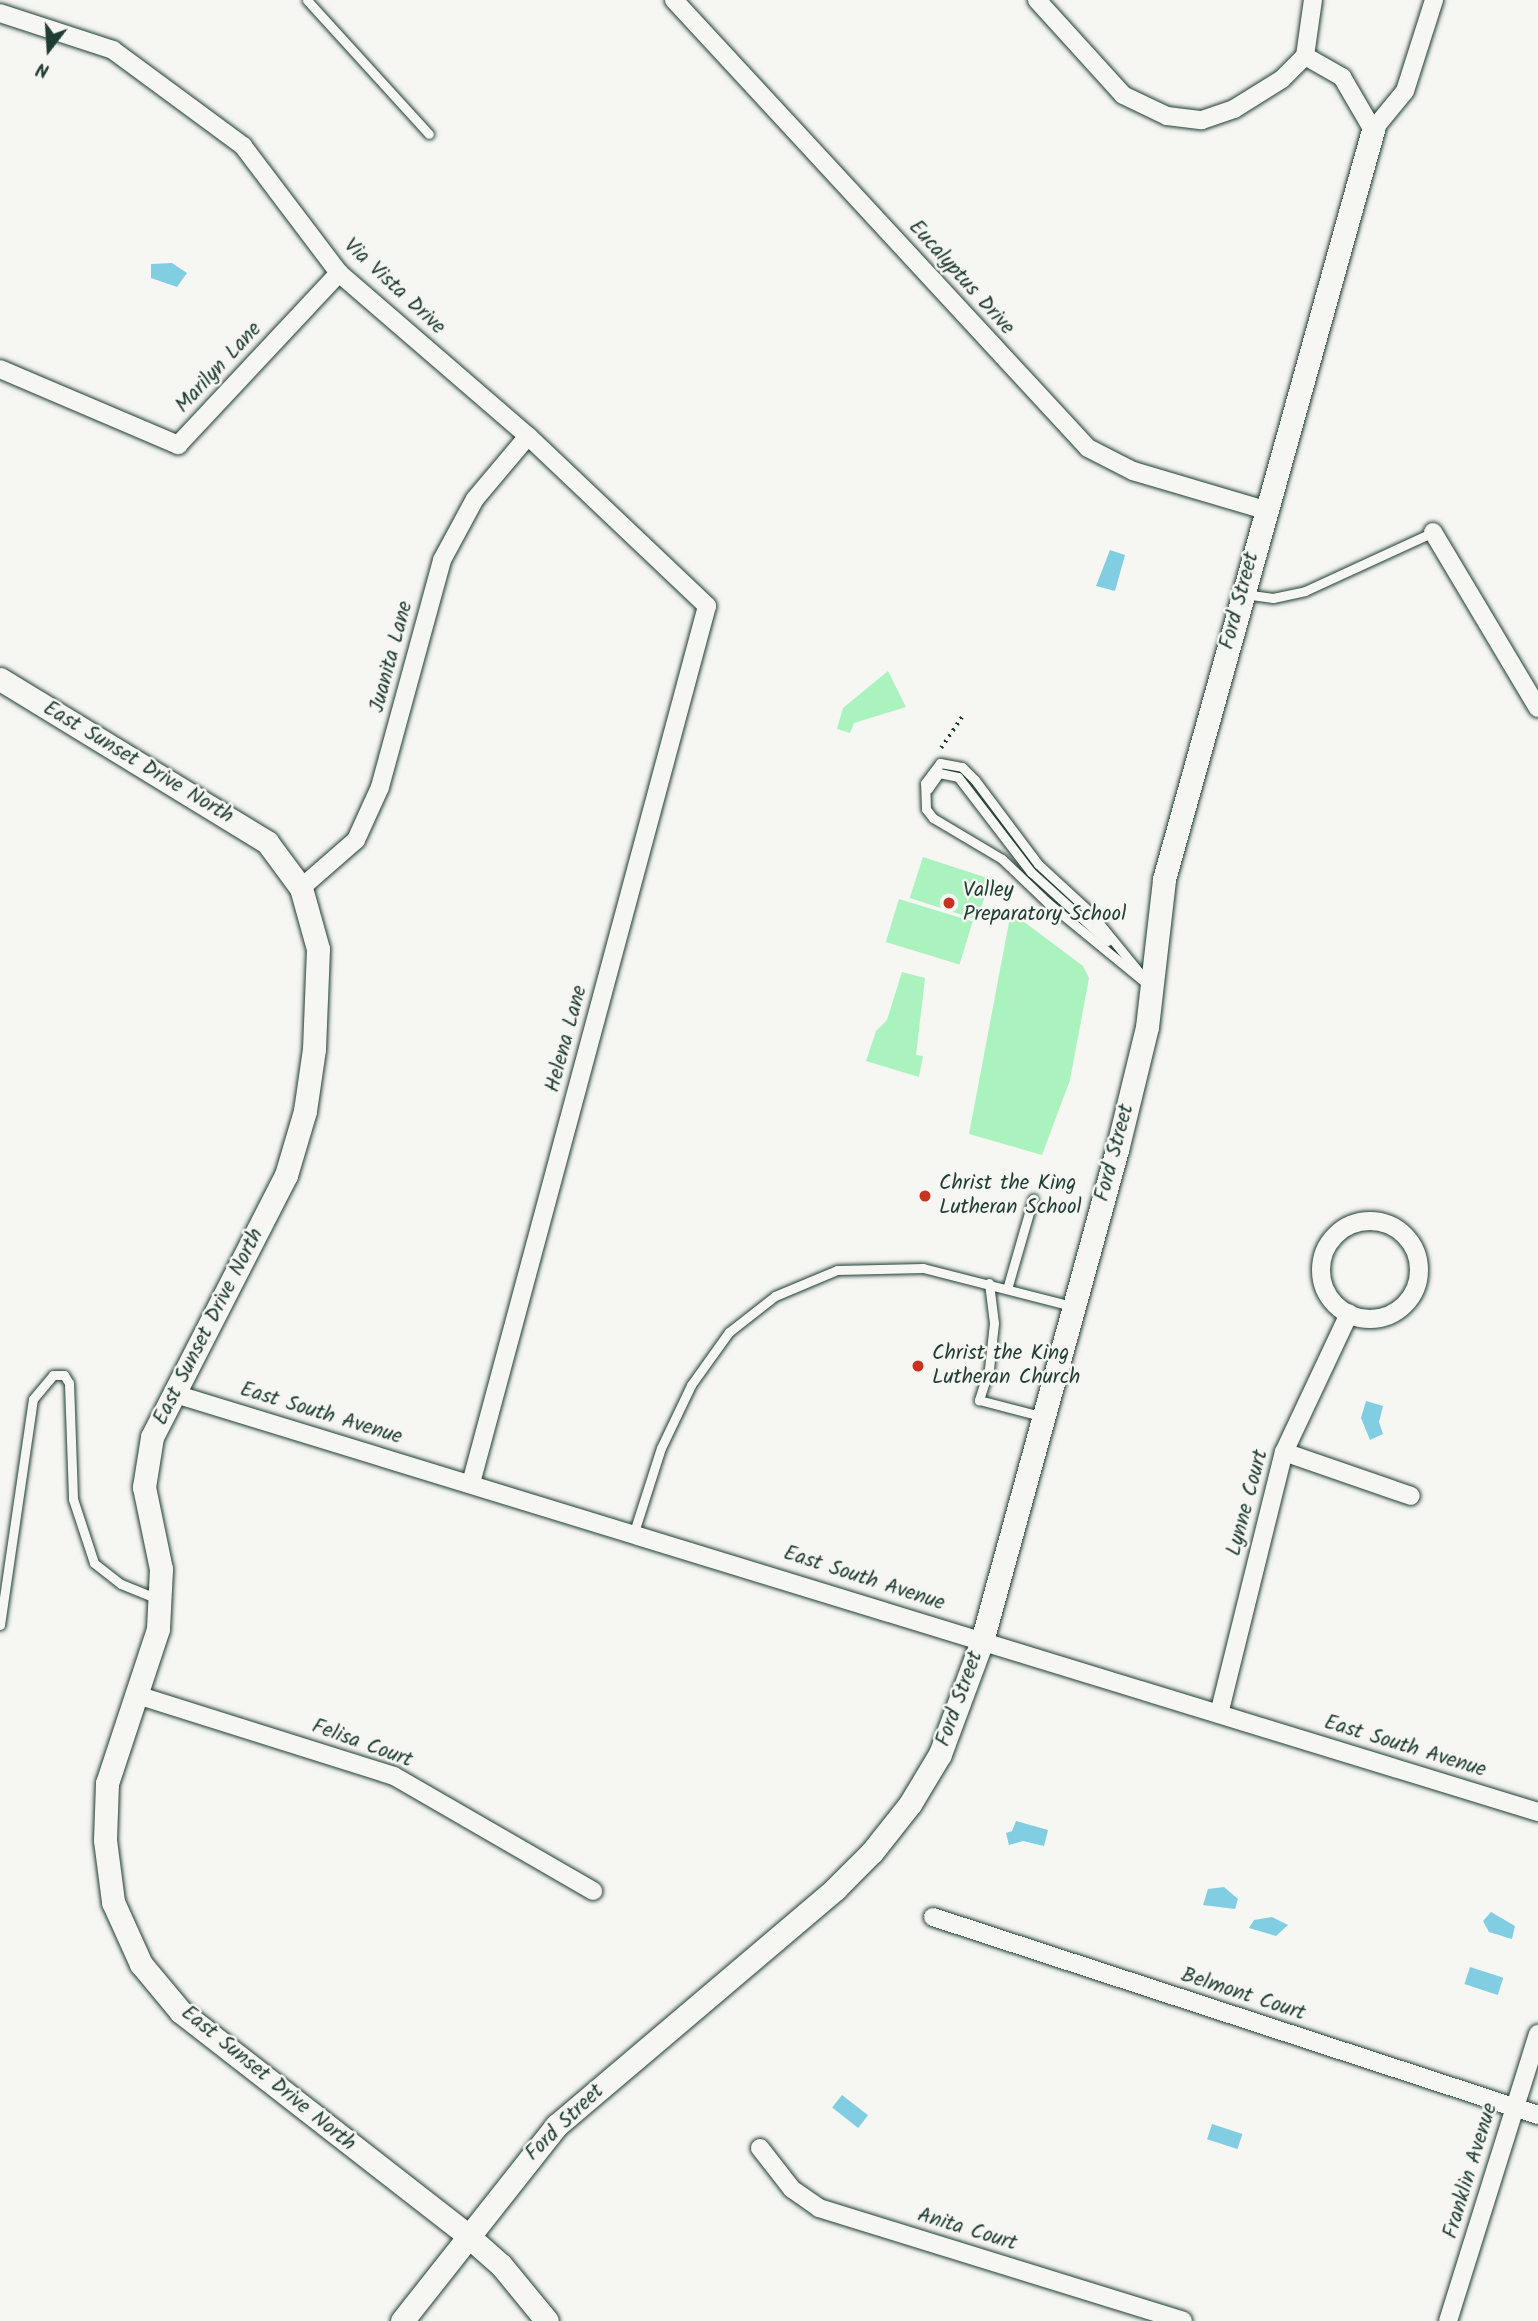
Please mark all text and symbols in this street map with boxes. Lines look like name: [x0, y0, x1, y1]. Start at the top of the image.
north arrow: [14, 14, 84, 84]
text: N: [33, 53, 53, 85]
street label: Eucalyptus Drive: [903, 215, 1019, 341]
street label: Via Vista Drive: [338, 234, 450, 340]
street label: Marilyn Lane: [171, 317, 267, 419]
street label: Ford Street: [1215, 550, 1265, 652]
street label: Juanita Lane: [365, 599, 419, 715]
street label: East Sunset Drive North: [38, 696, 238, 830]
place label: Valley Preparatory School: [963, 878, 1126, 928]
marker: Valley Preparatory School: [941, 895, 957, 911]
street label: Helena Lane: [541, 983, 593, 1095]
street label: Ford Street: [1090, 1102, 1140, 1204]
place label: Christ the King Lutheran School: [939, 1171, 1082, 1221]
marker: Christ the King Lutheran School: [917, 1188, 933, 1204]
street label: East Sunset Drive North: [148, 1224, 270, 1430]
place label: Christ the King Lutheran Church: [932, 1341, 1080, 1391]
marker: Christ the King Lutheran Church: [910, 1358, 926, 1374]
street label: East South Avenue: [237, 1377, 405, 1451]
street label: Lynne Court: [1222, 1447, 1274, 1559]
street label: East South Avenue: [780, 1541, 948, 1617]
street label: Ford Street: [931, 1648, 989, 1750]
street label: East South Avenue: [1321, 1710, 1489, 1784]
street label: Felisa Court: [308, 1714, 416, 1774]
street label: Belmont Court: [1178, 1963, 1308, 2027]
street label: East Sunset Drive North: [176, 2001, 360, 2157]
street label: Ford Street: [520, 2079, 610, 2167]
street label: Franklin Avenue: [1438, 2100, 1504, 2242]
street label: Anita Court: [914, 2203, 1020, 2257]

